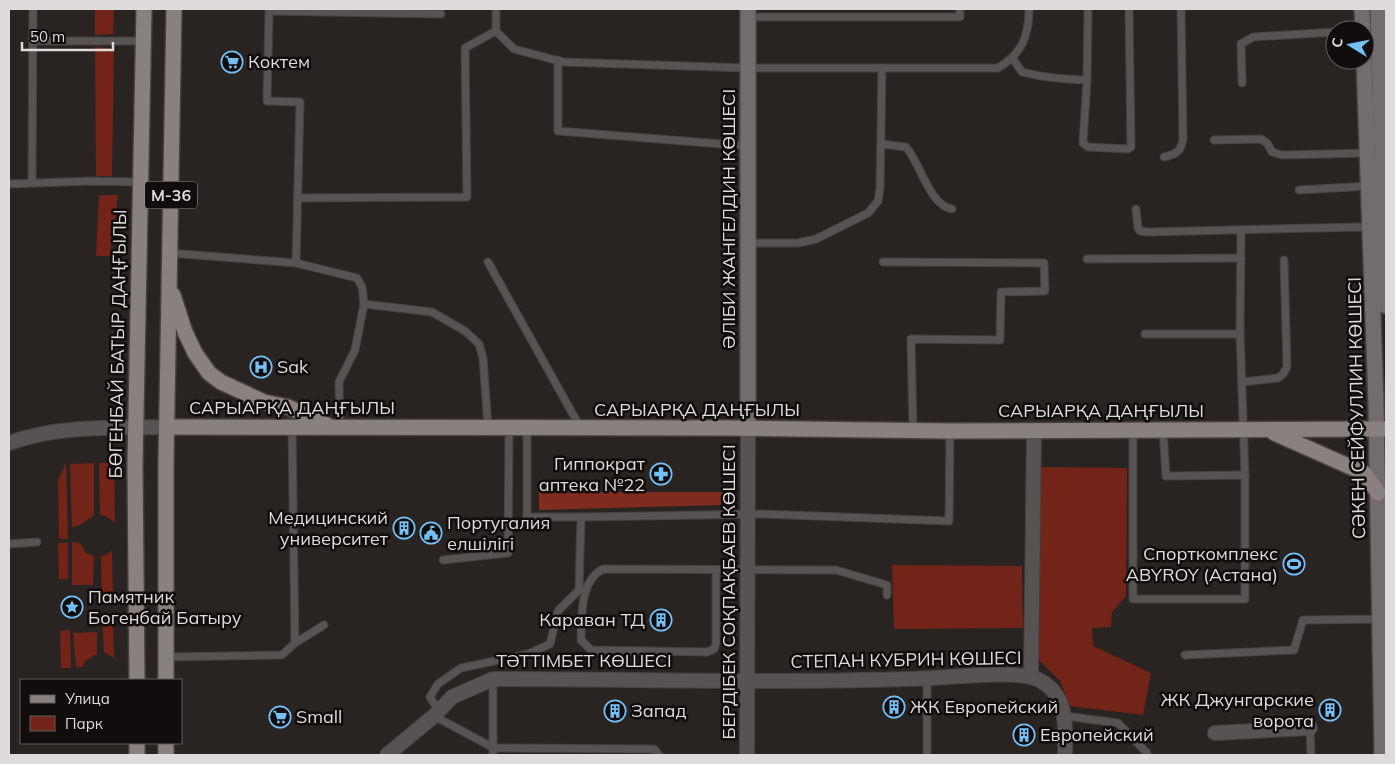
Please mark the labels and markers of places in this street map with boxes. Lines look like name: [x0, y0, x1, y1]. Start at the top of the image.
supermarket icon: Коктем: [220, 50, 244, 74]
place label: Коктем: [248, 50, 310, 73]
hospital icon: Sak: [249, 355, 273, 379]
place label: Sak: [277, 355, 309, 378]
place label: Гиппократ аптека №22: [539, 452, 646, 496]
pharmacy icon: Гиппократ аптека №22: [649, 462, 673, 486]
place label: Медицинский университет: [268, 506, 389, 550]
place label: Португалия елшілігі: [447, 511, 550, 555]
building icon: Медицинский университет: [392, 516, 416, 540]
public building icon: Португалия елшілігі: [419, 521, 443, 545]
place label: Спорткомплекс ABYROY (Астана): [1126, 542, 1278, 586]
sports icon: Спорткомплекс ABYROY (Астана): [1282, 552, 1306, 576]
place label: Памятник Богенбай Батыру: [88, 585, 242, 629]
place icon: Памятник Богенбай Батыру: [60, 595, 84, 619]
place label: Караван ТД: [539, 608, 646, 631]
building icon: Караван ТД: [649, 608, 673, 632]
place label: ЖК Джунгарские ворота: [1161, 688, 1314, 732]
building icon: ЖК Европейский: [882, 695, 906, 719]
place label: ЖК Европейский: [910, 695, 1058, 718]
building icon: ЖК Джунгарские ворота: [1318, 698, 1342, 722]
building icon: Запад: [603, 699, 627, 723]
place label: Запад: [631, 699, 686, 722]
supermarket icon: Small: [268, 705, 292, 729]
place label: Small: [296, 705, 342, 728]
building icon: Европейский: [1012, 723, 1036, 747]
place label: Европейский: [1040, 723, 1154, 746]

